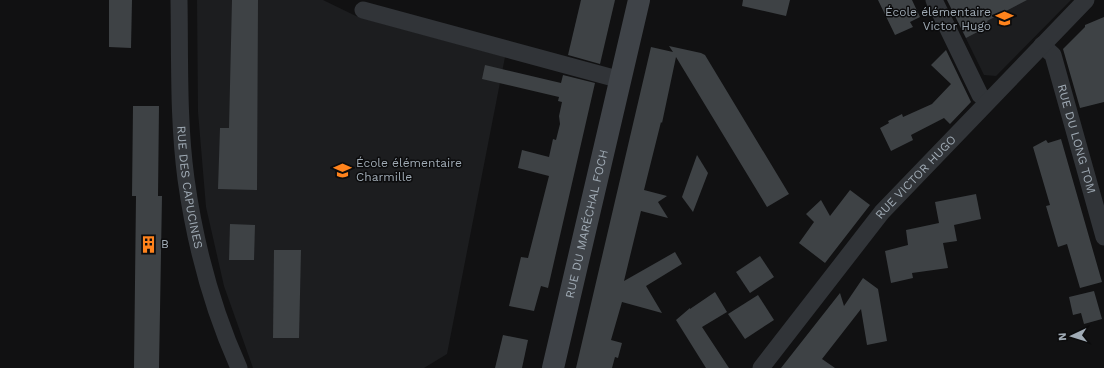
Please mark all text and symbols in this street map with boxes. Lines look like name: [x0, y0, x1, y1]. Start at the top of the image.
place label: École élémentaire Victor Hugo: [885, 5, 991, 33]
school or university icon: École élémentaire Victor Hugo: [994, 9, 1014, 29]
street label: RUE DU LONG TOM: [1055, 83, 1098, 195]
street label: RUE DES CAPUCINES: [174, 125, 206, 250]
street label: RUE VICTOR HUGO: [872, 132, 959, 222]
street label: RUE DU MARÉCHAL FOCH: [563, 148, 611, 300]
place label: École élémentaire Charmille: [356, 156, 462, 184]
school or university icon: École élémentaire Charmille: [333, 160, 353, 180]
building icon: B: [138, 234, 158, 254]
place label: B: [161, 237, 169, 251]
north arrow: [1052, 316, 1092, 356]
text: N: [1056, 332, 1069, 341]

